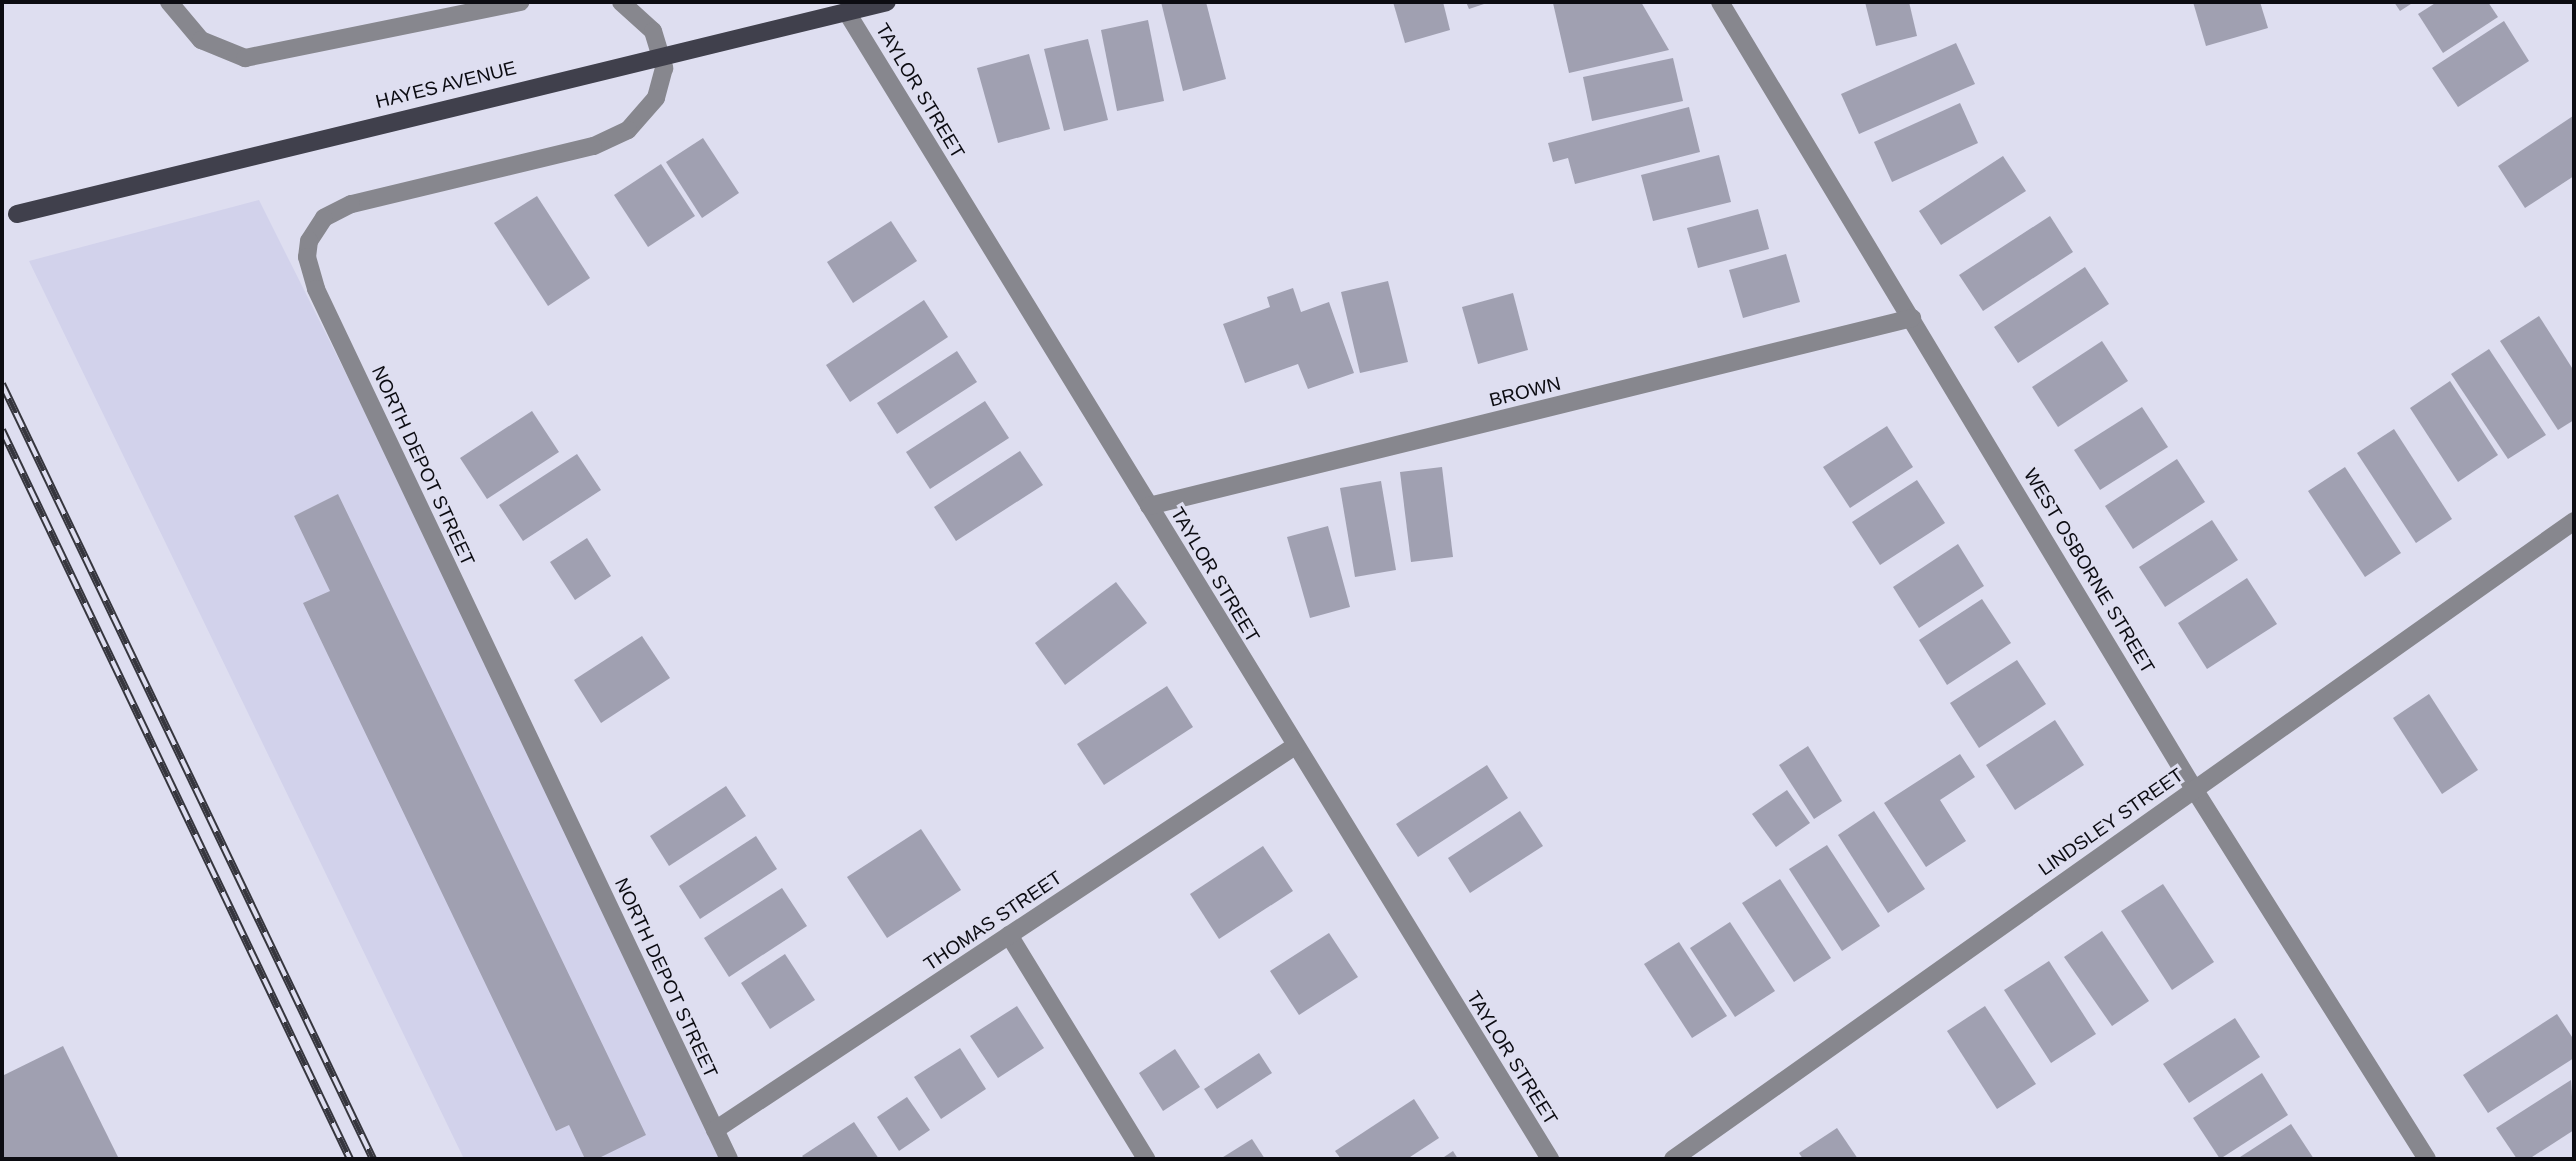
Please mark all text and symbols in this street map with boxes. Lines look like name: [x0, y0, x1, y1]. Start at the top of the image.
street label: TAYLOR STREET: [871, 19, 969, 163]
street label: HAYES AVENUE: [373, 56, 519, 114]
street label: NORTH DEPOT STREET: [367, 362, 479, 570]
street label: BROWN: [1487, 372, 1563, 412]
street label: WEST OSBORNE STREET: [2019, 464, 2159, 678]
street label: TAYLOR STREET: [1166, 503, 1264, 647]
street label: LINDSLEY STREET: [2034, 763, 2188, 881]
street label: THOMAS STREET: [920, 866, 1066, 976]
street label: NORTH DEPOT STREET: [610, 874, 722, 1082]
street label: TAYLOR STREET: [1462, 987, 1562, 1129]

